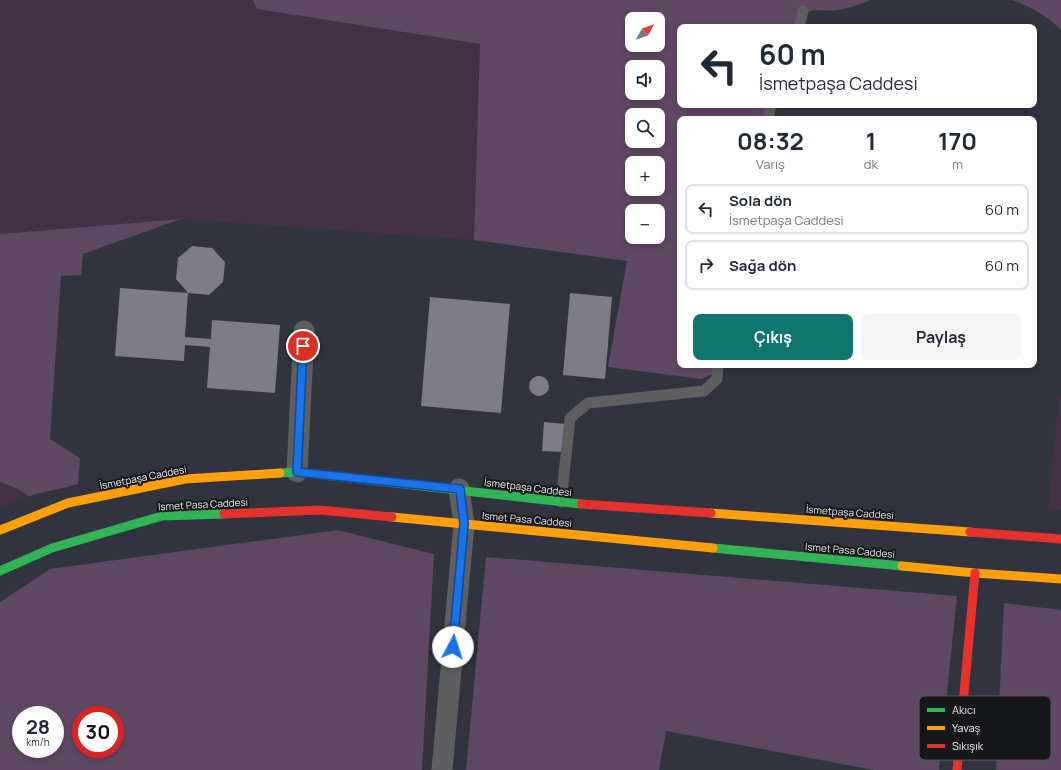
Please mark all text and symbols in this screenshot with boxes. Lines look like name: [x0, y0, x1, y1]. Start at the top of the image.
north arrow: [625, 12, 665, 52]
map controls: [625, 12, 665, 244]
text: 60 m: [759, 35, 826, 73]
icon: left: [693, 40, 745, 92]
button: sound: [625, 60, 665, 100]
text: İsmetpaşa Caddesi: [759, 71, 918, 95]
button: search: [625, 108, 665, 148]
text: 08:32: [737, 124, 804, 157]
text: 1: [866, 124, 876, 157]
text: 170: [938, 124, 977, 157]
text: Varış: [756, 155, 785, 173]
text: dk: [864, 155, 878, 173]
text: m: [952, 155, 963, 173]
button: +: [625, 156, 665, 196]
text: Sola dön: [729, 190, 792, 211]
icon: left: [695, 198, 717, 220]
text: 60 m: [985, 199, 1019, 220]
button: −: [625, 204, 665, 244]
text: İsmetpaşa Caddesi: [729, 211, 844, 229]
icon: right: [695, 254, 717, 276]
text: Sağa dön: [729, 255, 796, 276]
text: 60 m: [985, 255, 1019, 276]
button: Çıkış: [693, 314, 853, 360]
button: Paylaş: [861, 314, 1021, 360]
pin: [286, 329, 320, 363]
icon: arrive: [292, 335, 314, 357]
street label: İsmetpaşa Caddesi: [98, 462, 188, 492]
street label: İsmetpaşa Caddesi: [483, 475, 573, 499]
street label: Ismet Pasa Caddesi: [158, 495, 248, 513]
street label: İsmetpaşa Caddesi: [806, 502, 894, 522]
street label: Ismet Pasa Caddesi: [482, 508, 572, 530]
street label: Ismet Pasa Caddesi: [805, 539, 895, 561]
position arrow: [432, 626, 474, 668]
legend: [919, 696, 1051, 760]
text: Akıcı: [952, 702, 976, 717]
speed limit sign: 30: [72, 706, 124, 758]
text: 28: [26, 713, 50, 740]
text: Yavaş: [952, 720, 980, 735]
text: km/h: [26, 735, 50, 749]
text: Sıkışık: [952, 738, 984, 753]

